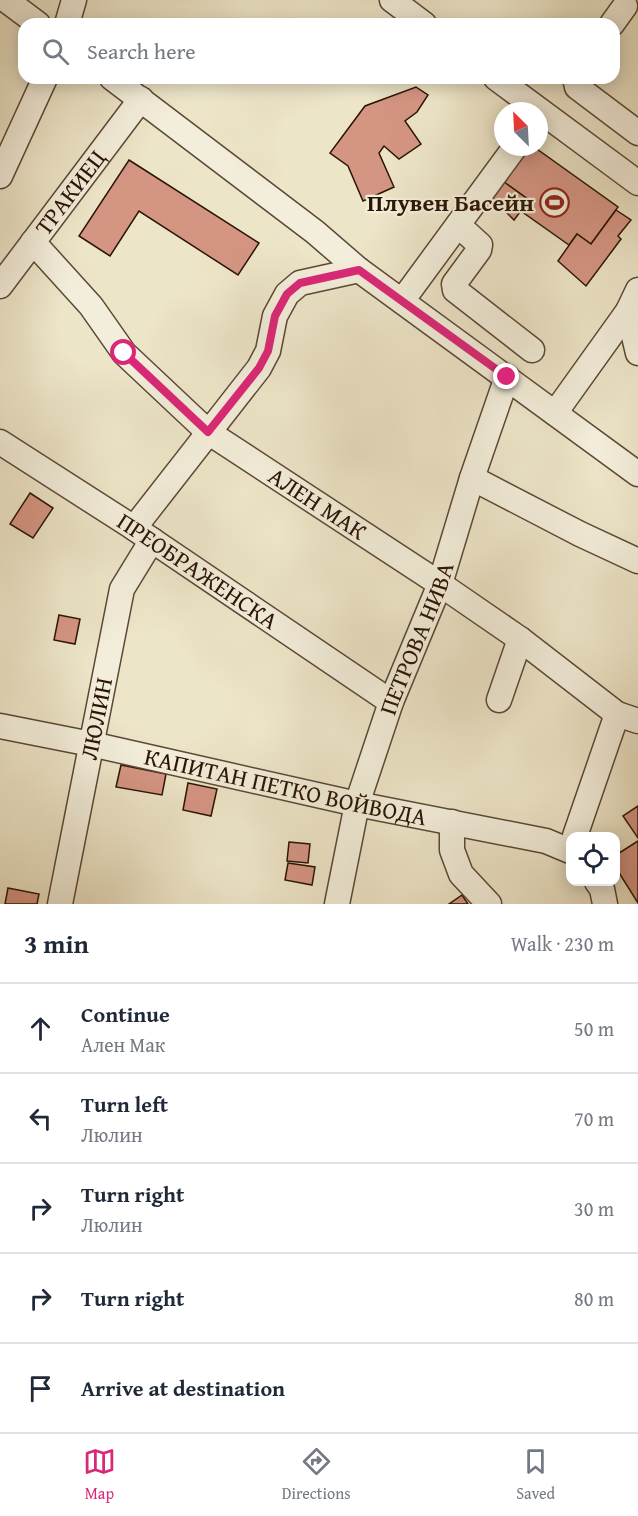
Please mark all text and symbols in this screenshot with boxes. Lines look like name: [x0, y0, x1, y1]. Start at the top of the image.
search box: [18, 18, 620, 84]
icon: search: [39, 35, 72, 68]
text: Search here: [87, 35, 196, 67]
north arrow: [494, 102, 548, 156]
street label: ТРАКИЕЦ: [26, 142, 114, 243]
place label: Плувен Басейн: [367, 185, 534, 220]
sports icon: Плувен Басейн: [539, 187, 571, 219]
route start: [110, 339, 136, 365]
route end: [493, 363, 519, 389]
street label: АЛЕН МАК: [262, 458, 374, 549]
street label: ПРЕОБРАЖЕНСКА: [110, 504, 286, 638]
street label: ПЕТРОВА НИВА: [370, 557, 463, 719]
street label: ЛЮЛИН: [71, 674, 121, 763]
street label: КАПИТАН ПЕТКО ВОЙВОДА: [141, 739, 430, 834]
map controls: [566, 832, 620, 886]
button: locate: [566, 832, 620, 886]
text: 3 min: [24, 924, 89, 963]
text: Walk · 230 m: [511, 929, 614, 958]
text: Continue: [81, 998, 170, 1030]
icon: ahead: [24, 1012, 57, 1045]
text: 50 m: [574, 1014, 614, 1043]
text: Ален Мак: [81, 1030, 165, 1059]
text: Turn left: [81, 1088, 168, 1120]
icon: left: [24, 1102, 57, 1135]
text: 70 m: [574, 1104, 614, 1133]
text: Люлин: [81, 1120, 143, 1149]
text: Turn right: [81, 1178, 184, 1210]
icon: right: [24, 1192, 57, 1225]
text: 30 m: [574, 1194, 614, 1223]
text: Люлин: [81, 1210, 143, 1239]
icon: right: [24, 1282, 57, 1315]
text: Turn right: [81, 1282, 184, 1314]
text: 80 m: [574, 1284, 614, 1313]
icon: arrive: [24, 1372, 57, 1405]
text: Arrive at destination: [81, 1372, 285, 1404]
tab: Map: [83, 1445, 116, 1505]
tab: Directions: [282, 1445, 351, 1505]
tab: Saved: [516, 1445, 555, 1505]

